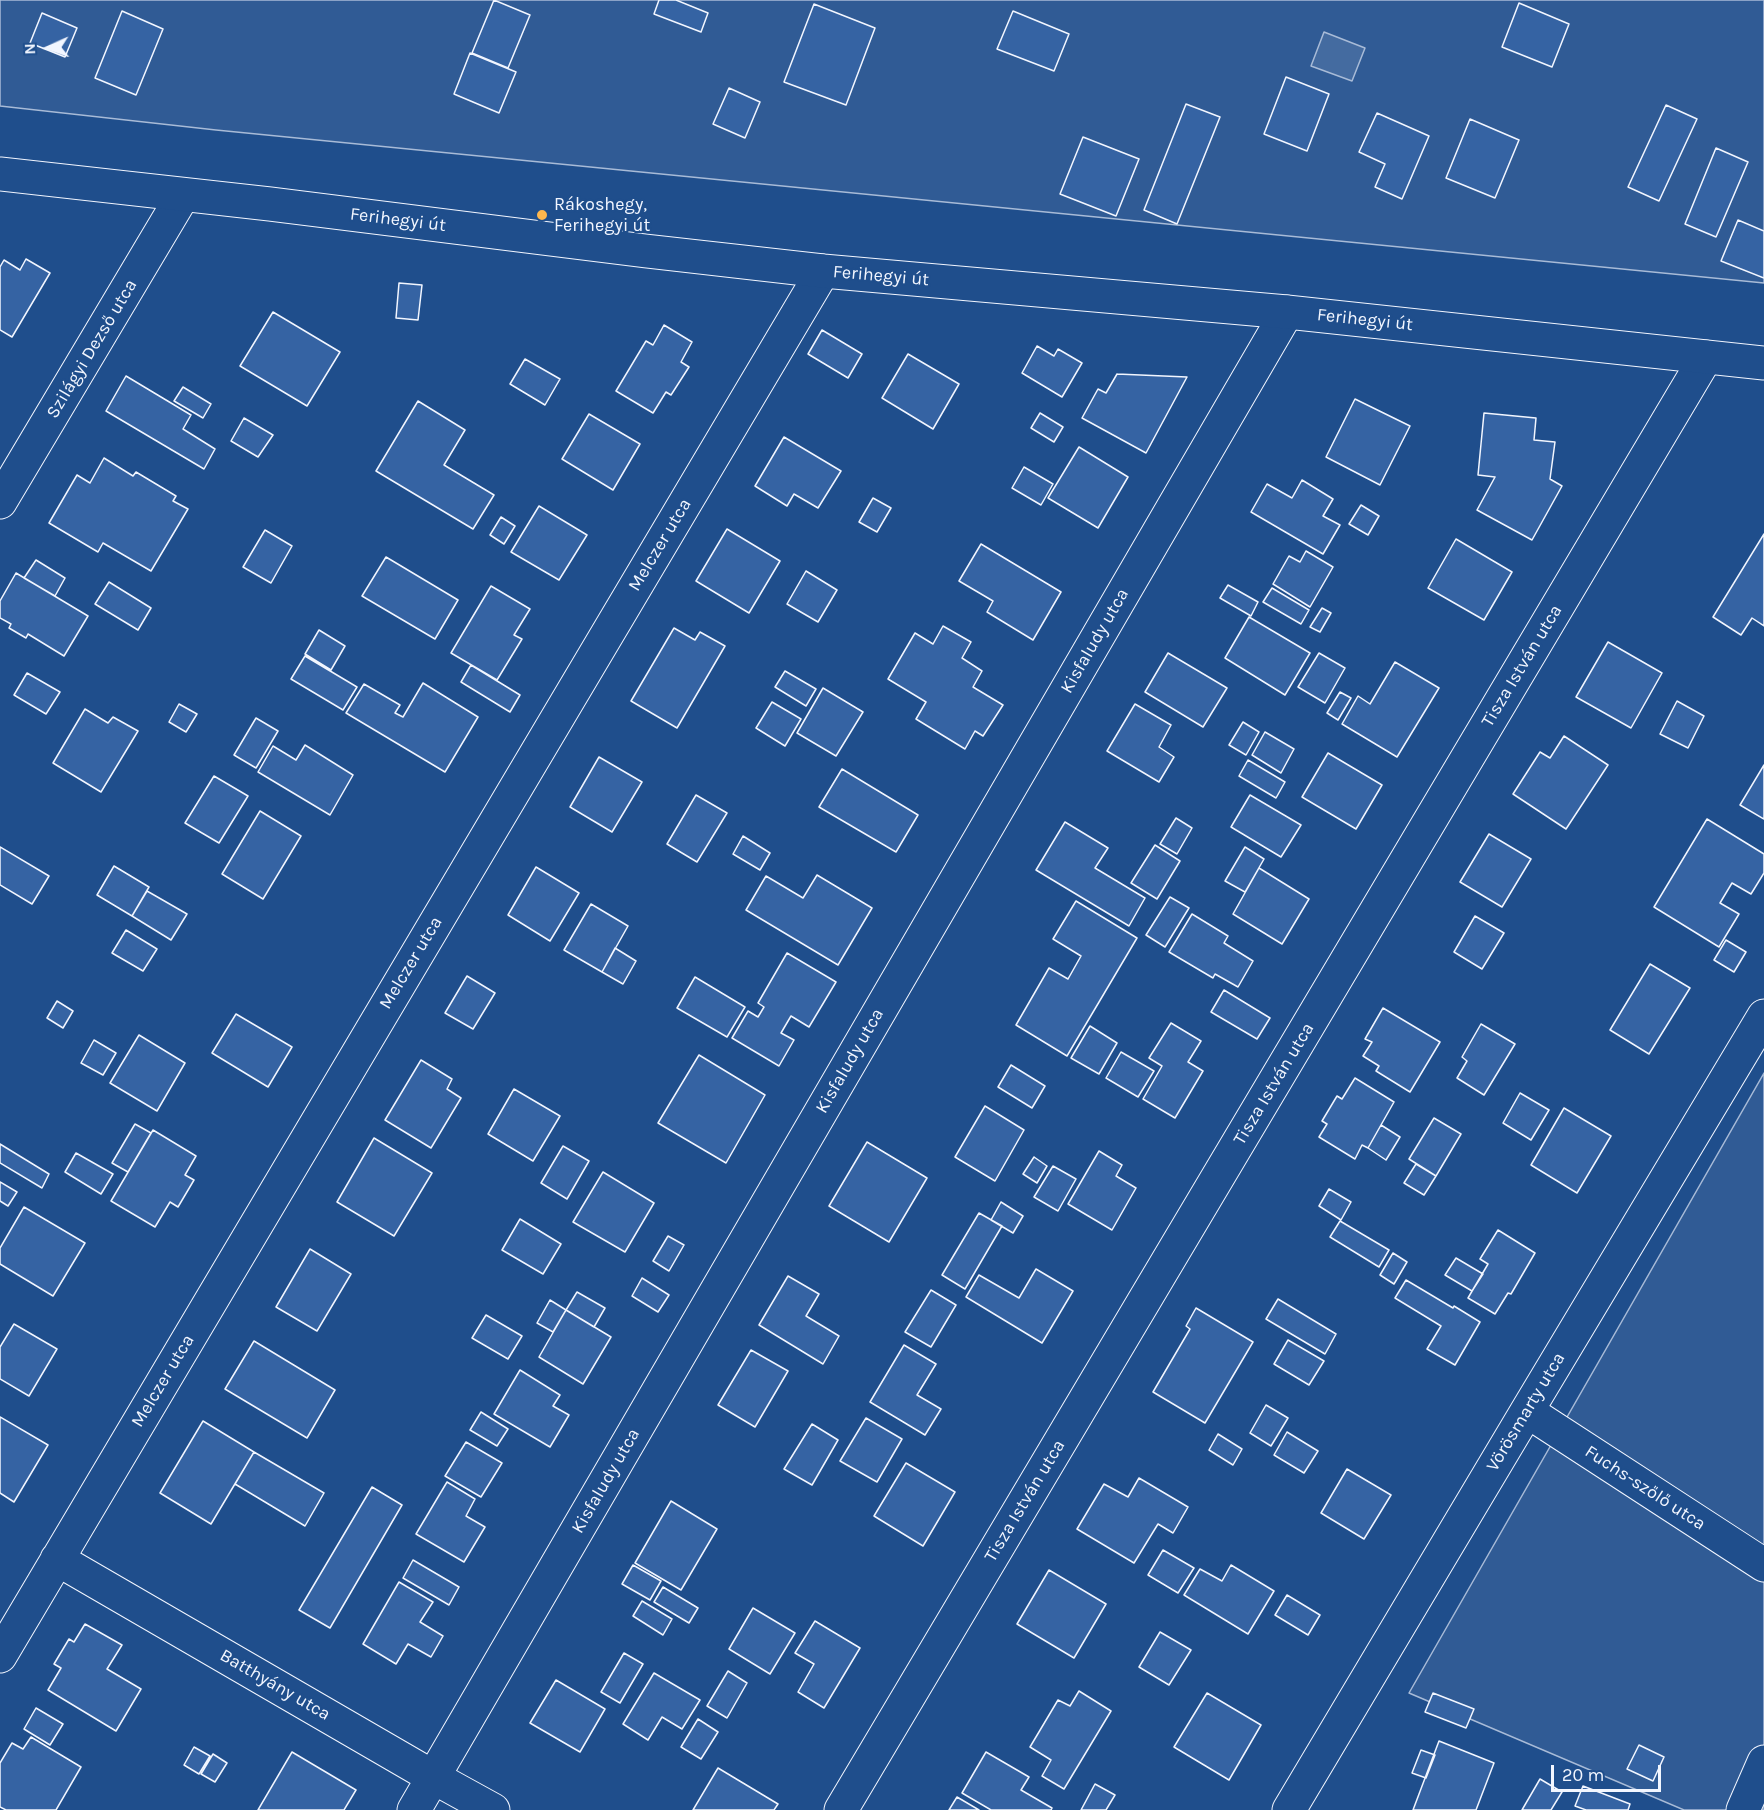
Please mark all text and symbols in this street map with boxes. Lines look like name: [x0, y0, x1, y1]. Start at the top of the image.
north arrow: [18, 18, 78, 78]
text: N: [20, 43, 39, 55]
place label: Rákoshegy, Ferihegyi út: [554, 194, 650, 236]
street label: Ferihegyi út: [349, 203, 447, 237]
marker: Rákoshegy, Ferihegyi út: [535, 208, 549, 222]
street label: Ferihegyi út: [832, 261, 930, 291]
street label: Szilágyi Dezső utca: [42, 276, 142, 422]
street label: Ferihegyi út: [1316, 304, 1414, 336]
street label: Melczer utca: [624, 495, 696, 595]
street label: Kisfaludy utca: [1056, 585, 1134, 697]
street label: Tisza István utca: [1477, 601, 1567, 731]
street label: Melczer utca: [375, 913, 447, 1013]
street label: Kisfaludy utca: [811, 1005, 889, 1117]
street label: Tisza István utca: [1229, 1019, 1319, 1149]
street label: Melczer utca: [127, 1331, 199, 1431]
street label: Vörösmarty utca: [1482, 1349, 1570, 1475]
street label: Kisfaludy utca: [567, 1425, 645, 1537]
street label: Tisza István utca: [980, 1436, 1070, 1566]
street label: Fuchs-szőlő utca: [1581, 1441, 1709, 1535]
street label: Batthyány utca: [216, 1645, 334, 1725]
scale bar: [1554, 1753, 1664, 1791]
text: 20 m: [1562, 1764, 1604, 1786]

